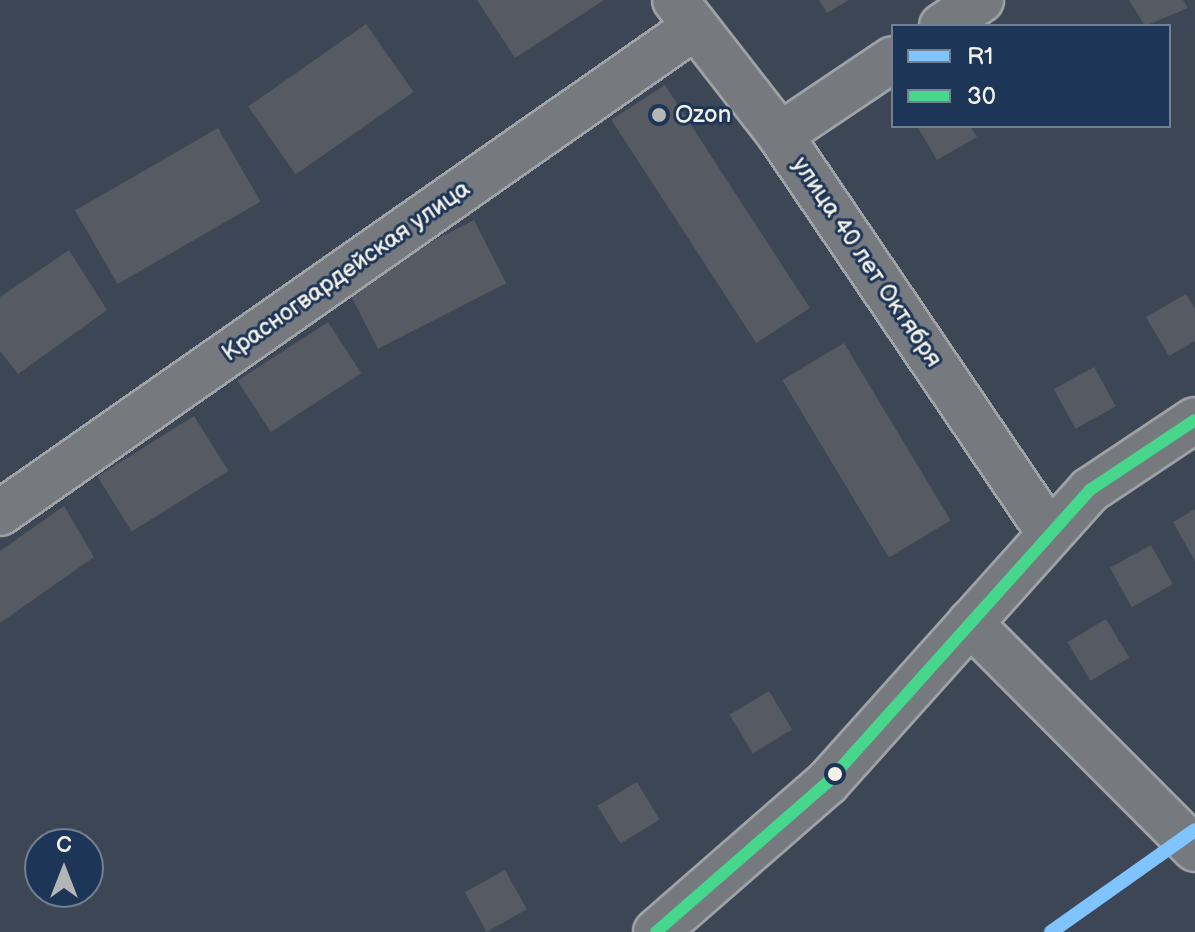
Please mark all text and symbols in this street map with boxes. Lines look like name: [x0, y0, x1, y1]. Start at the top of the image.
legend: [891, 24, 1171, 128]
text: R1: [967, 42, 993, 71]
text: 30: [967, 82, 996, 111]
place label: Ozon: [675, 101, 731, 129]
marker: Ozon: [650, 106, 668, 124]
street label: улица 40 лет Октября: [786, 151, 948, 373]
street label: Красногвардейская улица: [216, 174, 476, 368]
unlabelled marker: [827, 766, 843, 782]
north arrow: [24, 828, 104, 908]
text: С: [56, 832, 72, 859]

